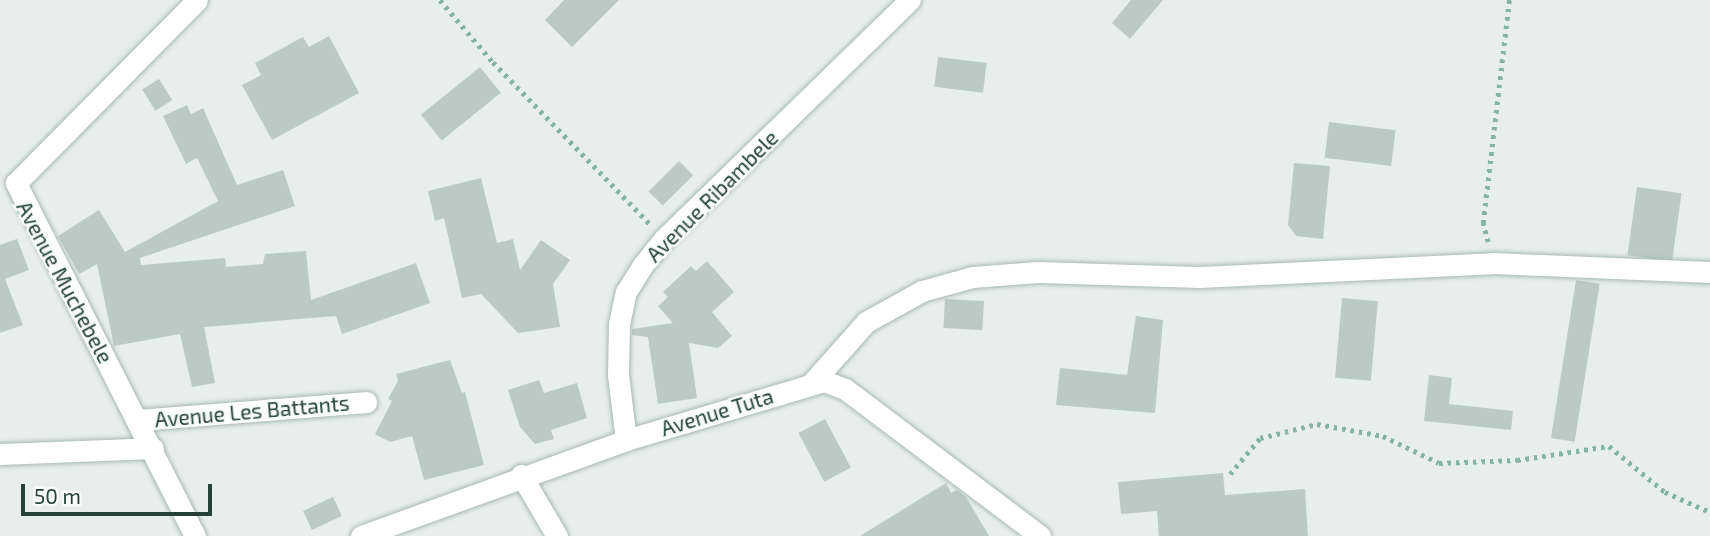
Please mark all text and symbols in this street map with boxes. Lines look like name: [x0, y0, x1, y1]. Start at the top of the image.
street label: Avenue Ribambele: [641, 125, 783, 267]
street label: Avenue Muchebele: [12, 197, 118, 367]
street label: Avenue Tuta: [657, 383, 777, 441]
street label: Avenue Les Battants: [154, 390, 350, 432]
scale bar: [24, 470, 215, 514]
text: 50 m: [34, 483, 81, 508]

